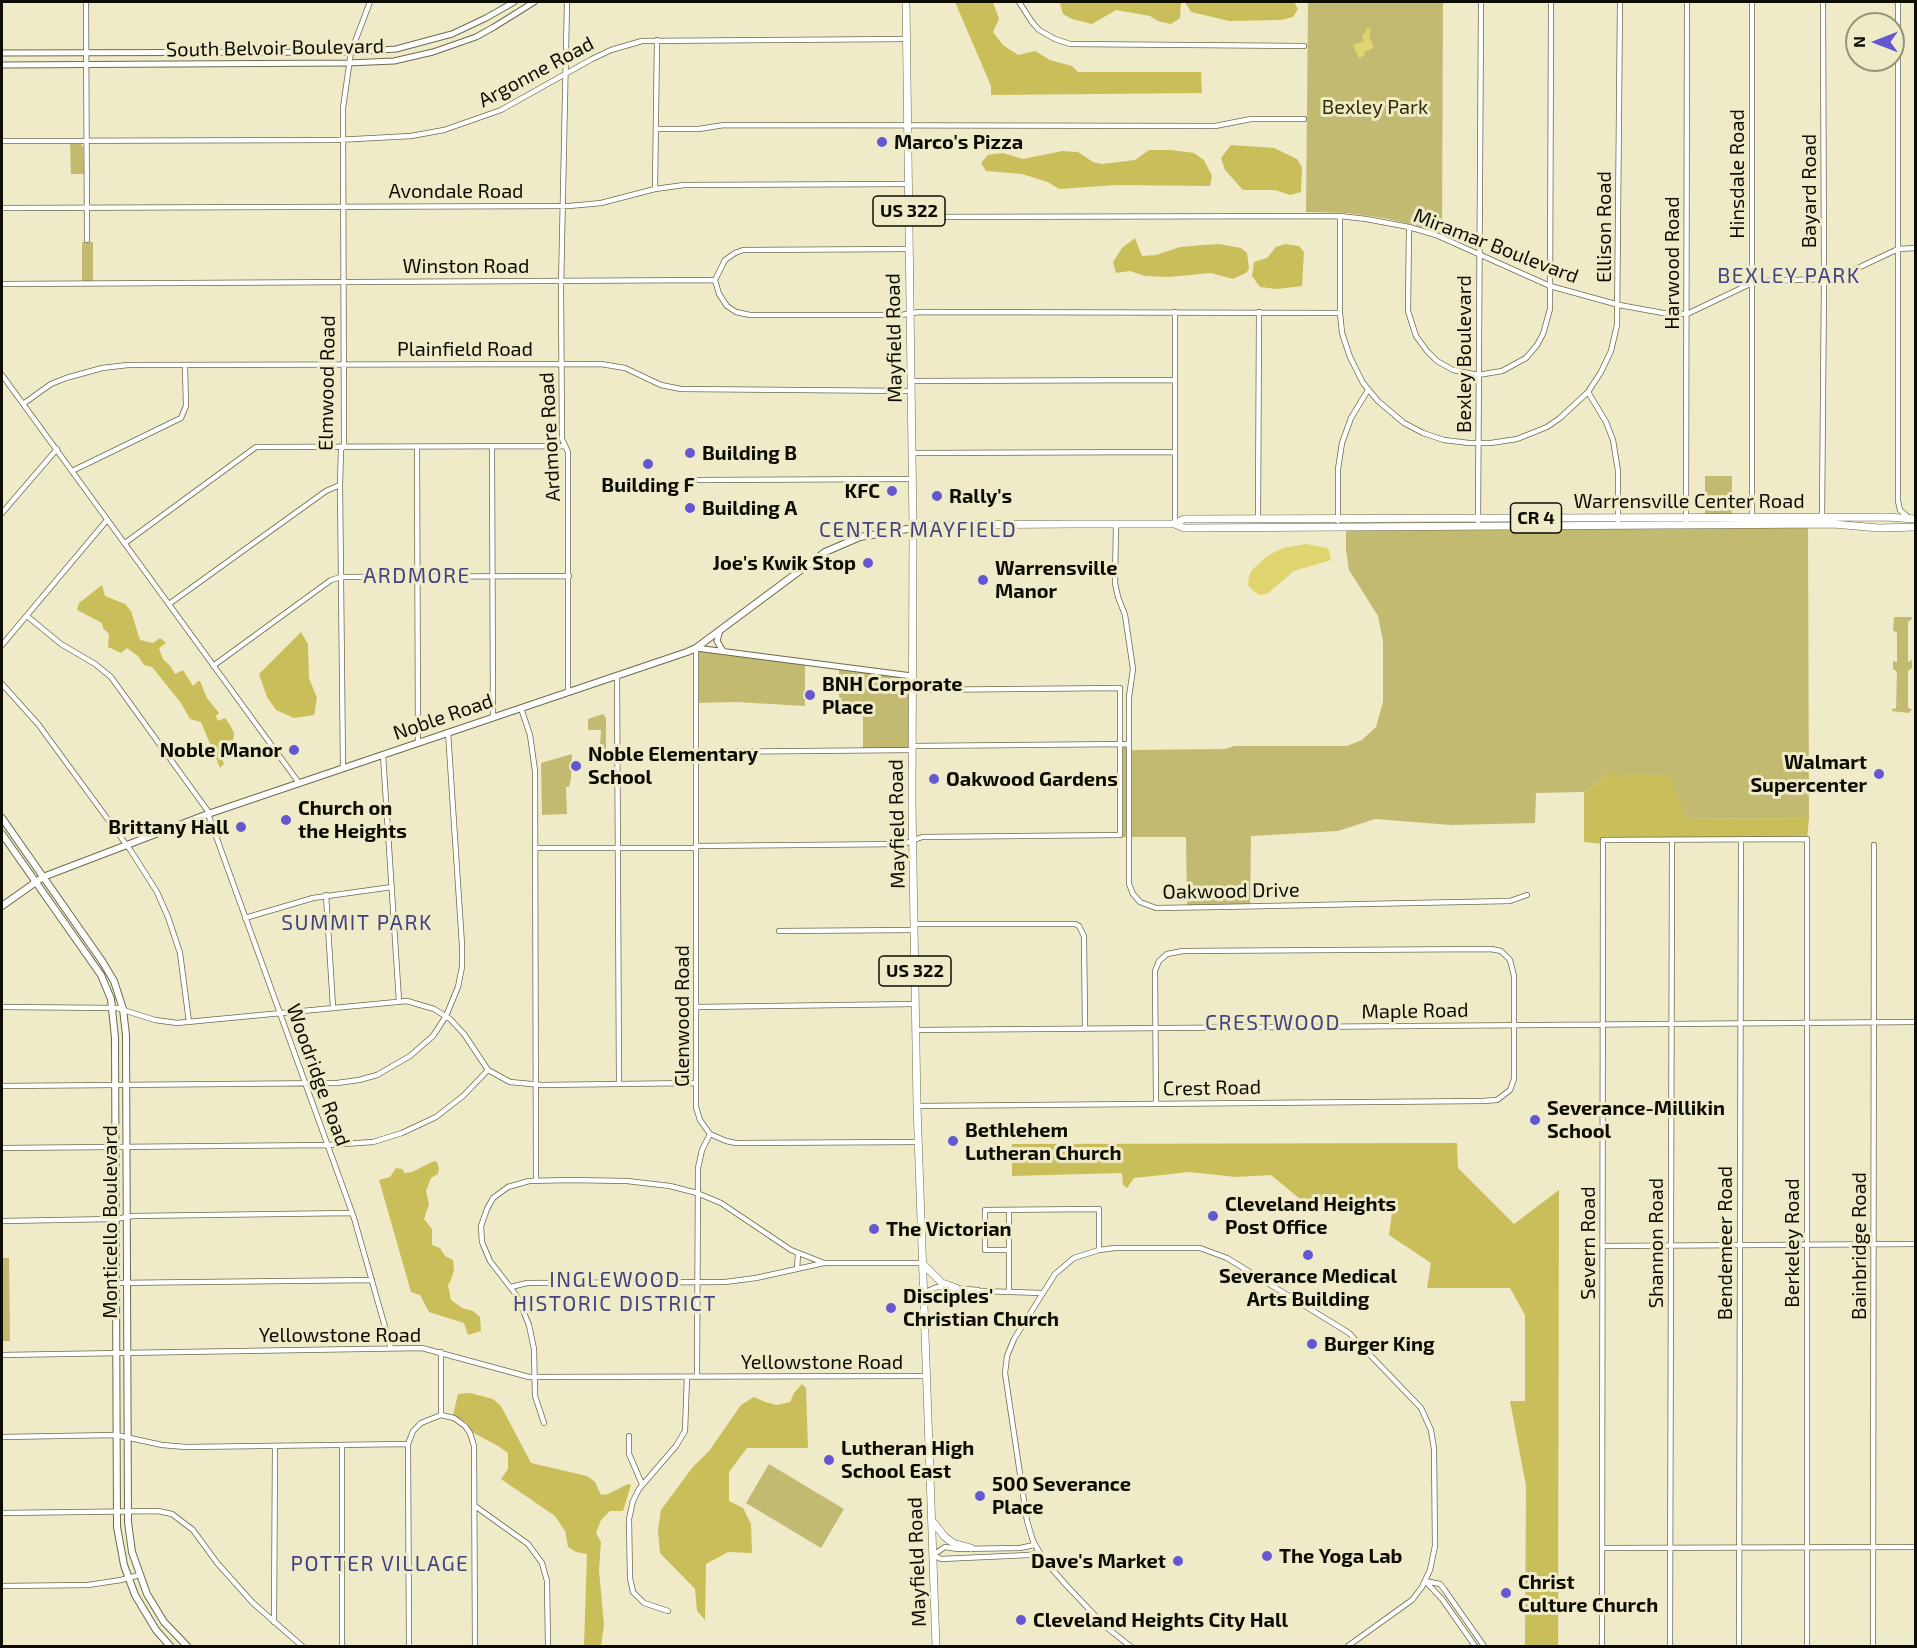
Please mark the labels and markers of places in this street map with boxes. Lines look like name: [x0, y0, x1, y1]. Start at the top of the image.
place label: Marco's Pizza: [894, 130, 1023, 154]
marker: Marco's Pizza: [875, 135, 889, 149]
place label: Building B: [702, 441, 797, 465]
marker: Building B: [683, 446, 697, 460]
marker: Building F: [641, 457, 655, 471]
place label: Building F: [601, 473, 695, 497]
place label: KFC: [844, 479, 880, 503]
marker: KFC: [885, 484, 899, 498]
place label: Rally's: [949, 484, 1012, 508]
marker: Rally's: [930, 489, 944, 503]
place label: Building A: [702, 496, 797, 520]
marker: Building A: [683, 501, 697, 515]
place label: Joe's Kwik Stop: [713, 551, 856, 575]
marker: Joe's Kwik Stop: [861, 556, 875, 570]
place label: Warrensville Manor: [995, 556, 1118, 603]
marker: Warrensville Manor: [976, 573, 990, 587]
place label: BNH Corporate Place: [822, 672, 963, 719]
marker: BNH Corporate Place: [803, 688, 817, 702]
place label: Noble Manor: [160, 738, 282, 762]
place label: Noble Elementary School: [588, 742, 758, 789]
marker: Noble Manor: [287, 743, 301, 757]
place label: Walmart Supercenter: [1750, 750, 1867, 797]
marker: Noble Elementary School: [569, 759, 583, 773]
place label: Oakwood Gardens: [946, 767, 1118, 791]
marker: Walmart Supercenter: [1872, 767, 1886, 781]
marker: Oakwood Gardens: [927, 772, 941, 786]
place label: Church on the Heights: [298, 796, 407, 843]
marker: Church on the Heights: [279, 813, 293, 827]
place label: Brittany Hall: [108, 815, 229, 839]
marker: Brittany Hall: [234, 820, 248, 834]
place label: Severance-Millikin School: [1547, 1096, 1725, 1143]
marker: Severance-Millikin School: [1528, 1113, 1542, 1127]
place label: Bethlehem Lutheran Church: [965, 1118, 1122, 1165]
marker: Bethlehem Lutheran Church: [946, 1134, 960, 1148]
place label: Cleveland Heights Post Office: [1225, 1192, 1396, 1239]
marker: Cleveland Heights Post Office: [1206, 1209, 1220, 1223]
place label: The Victorian: [886, 1217, 1012, 1241]
marker: The Victorian: [867, 1222, 881, 1236]
marker: Severance Medical Arts Building: [1301, 1248, 1315, 1262]
place label: Severance Medical Arts Building: [1219, 1264, 1397, 1311]
place label: Disciples' Christian Church: [903, 1284, 1059, 1331]
marker: Disciples' Christian Church: [884, 1301, 898, 1315]
place label: Burger King: [1324, 1332, 1435, 1356]
marker: Burger King: [1305, 1337, 1319, 1351]
place label: Lutheran High School East: [841, 1436, 974, 1483]
marker: Lutheran High School East: [822, 1453, 836, 1467]
place label: 500 Severance Place: [992, 1472, 1131, 1519]
marker: 500 Severance Place: [973, 1489, 987, 1503]
place label: The Yoga Lab: [1279, 1544, 1402, 1568]
place label: Dave's Market: [1031, 1549, 1166, 1573]
marker: The Yoga Lab: [1260, 1549, 1274, 1563]
marker: Dave's Market: [1171, 1554, 1185, 1568]
place label: Christ Culture Church: [1518, 1570, 1658, 1617]
marker: Christ Culture Church: [1499, 1586, 1513, 1600]
place label: Cleveland Heights City Hall: [1033, 1608, 1288, 1632]
marker: Cleveland Heights City Hall: [1014, 1613, 1028, 1627]

